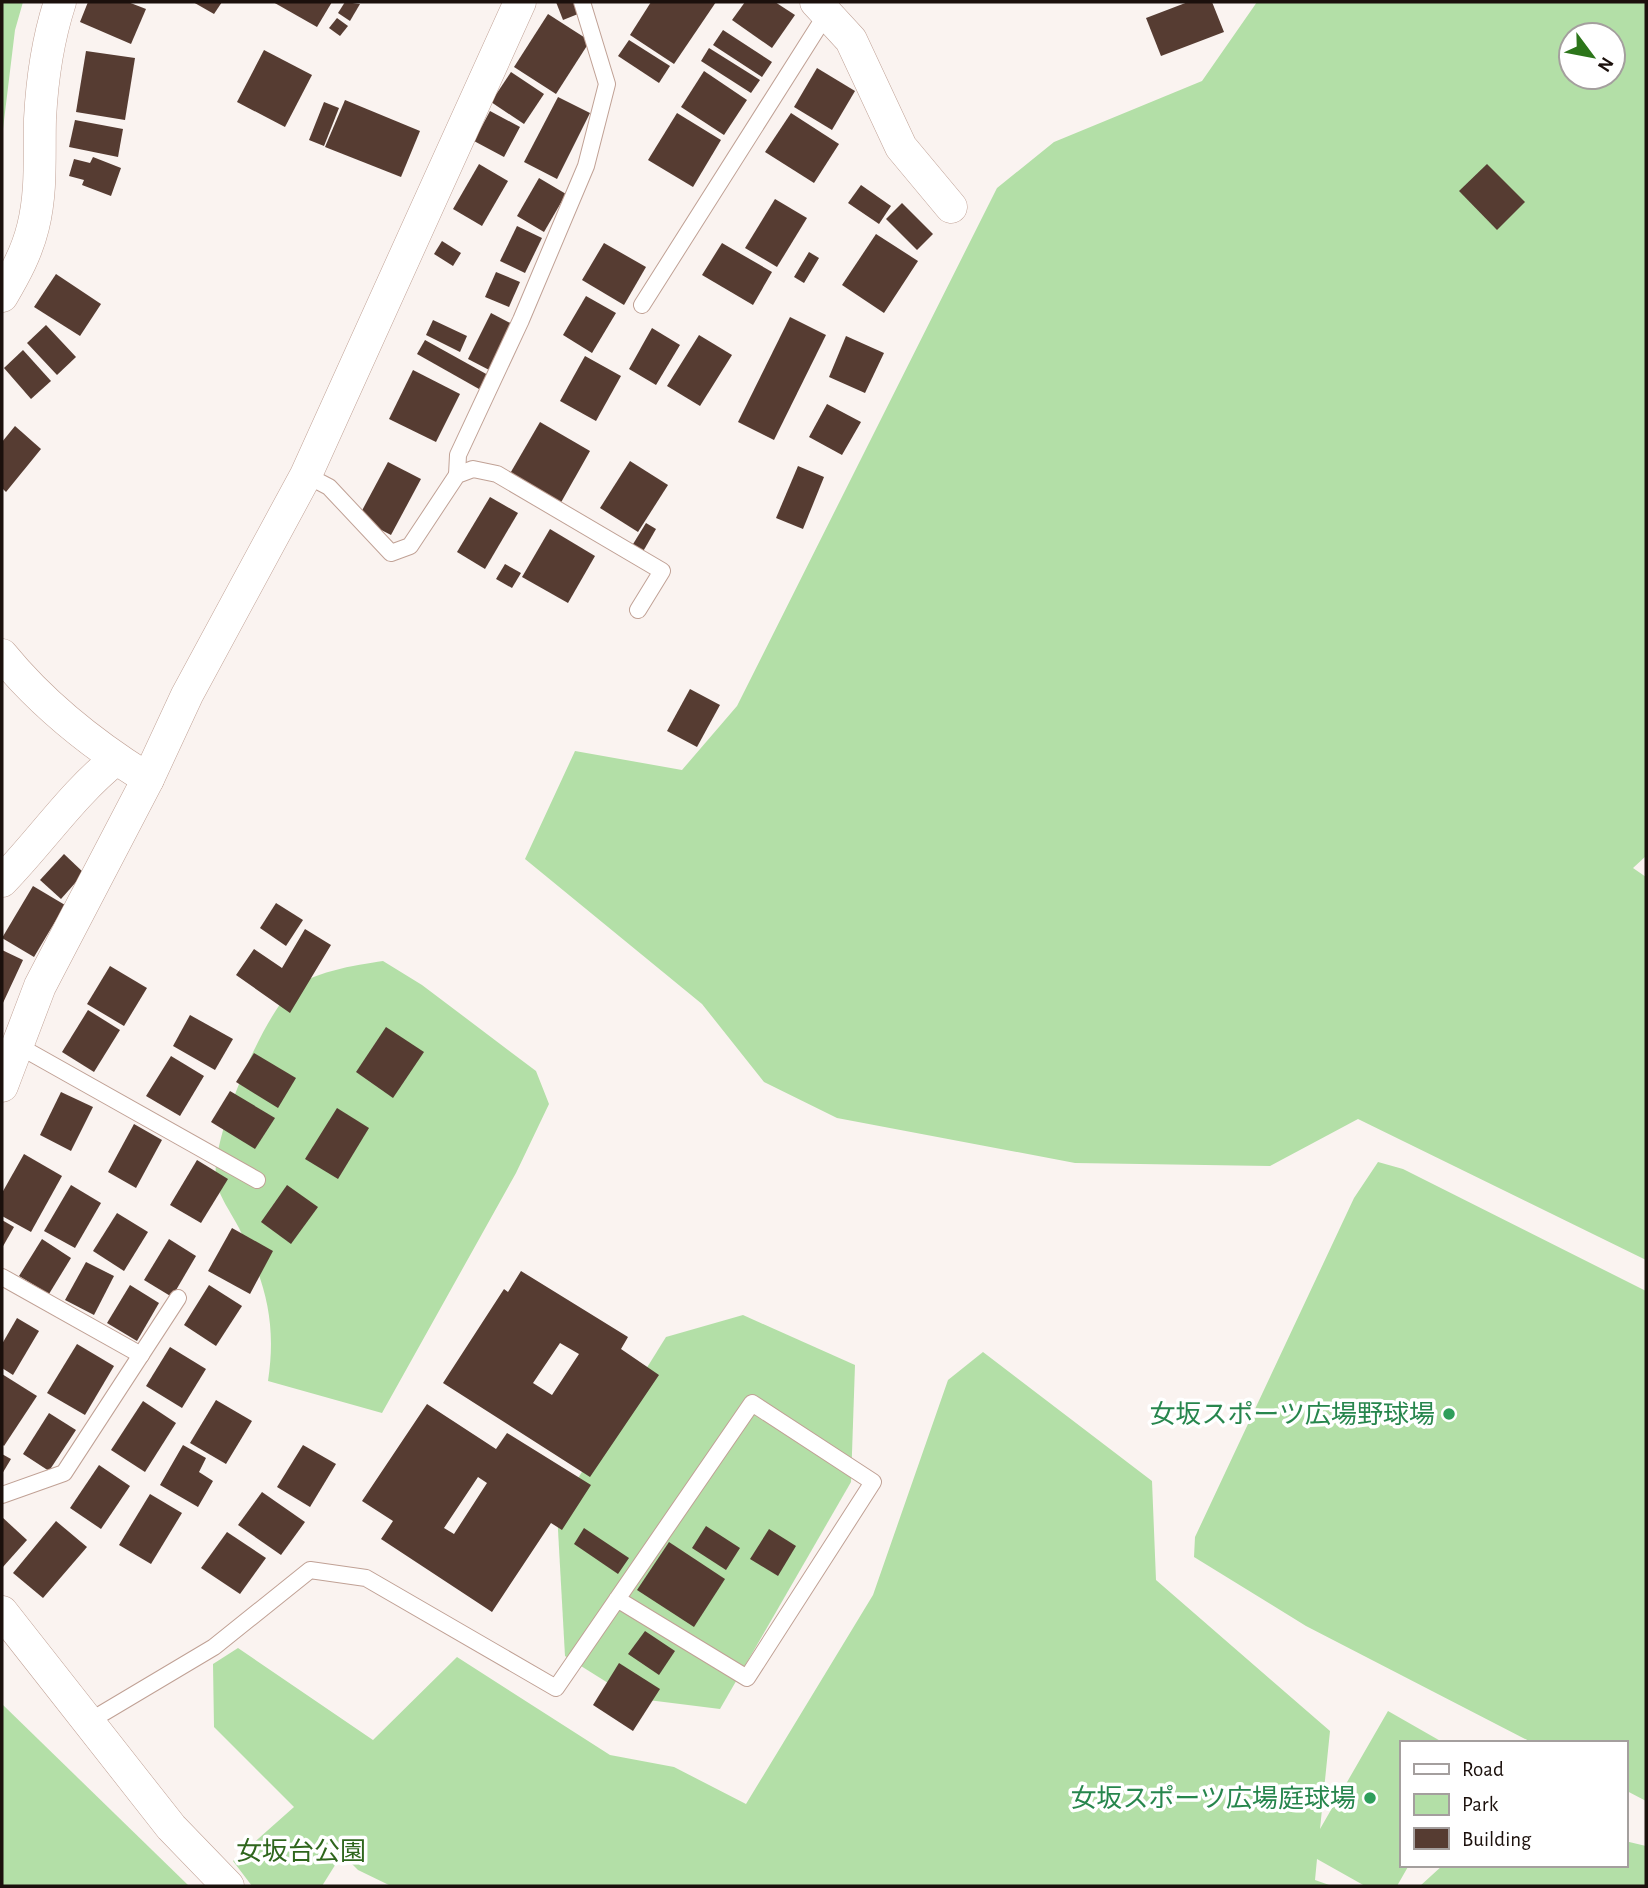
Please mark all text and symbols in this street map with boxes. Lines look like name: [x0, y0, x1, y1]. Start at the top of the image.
north arrow: [1557, 21, 1627, 91]
text: N: [1594, 54, 1617, 75]
place label: 女坂スポーツ広場野球場: [1150, 1400, 1435, 1428]
marker: 女坂スポーツ広場野球場: [1441, 1406, 1457, 1422]
legend: [1400, 1741, 1627, 1867]
text: Road: [1462, 1759, 1504, 1780]
place label: 女坂スポーツ広場庭球場: [1071, 1784, 1356, 1812]
marker: 女坂スポーツ広場庭球場: [1362, 1790, 1378, 1806]
text: Park: [1462, 1794, 1499, 1815]
text: Building: [1462, 1829, 1532, 1850]
park label: 女坂台公園: [236, 1837, 366, 1865]

